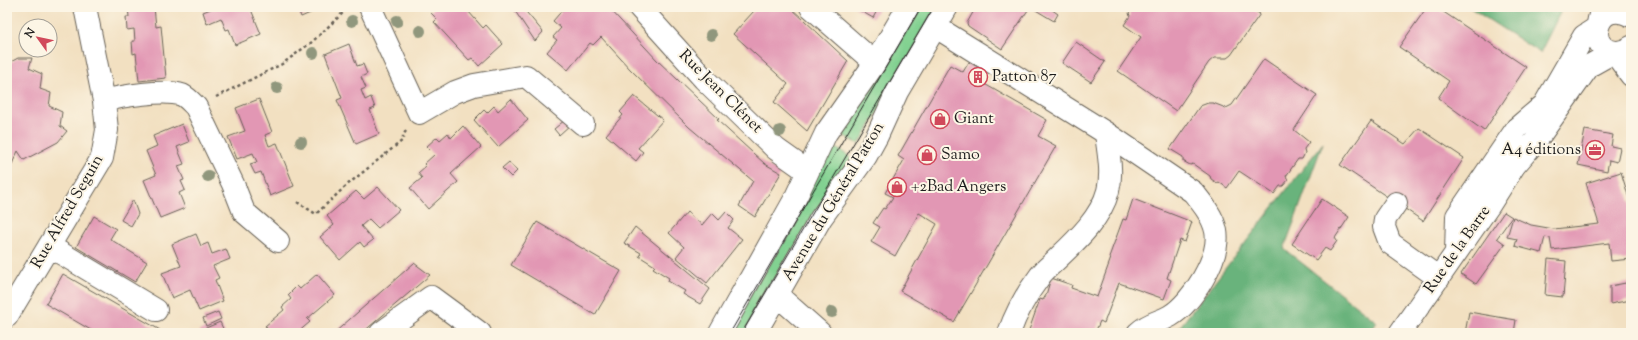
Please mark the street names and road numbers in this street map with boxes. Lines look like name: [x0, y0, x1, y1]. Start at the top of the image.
street label: Rue Jean Clénet: [673, 45, 767, 139]
street label: Avenue du Général Patton: [777, 118, 891, 286]
street label: Rue Alfred Seguin: [26, 150, 110, 273]
street label: Rue de la Barre: [1419, 201, 1497, 299]

